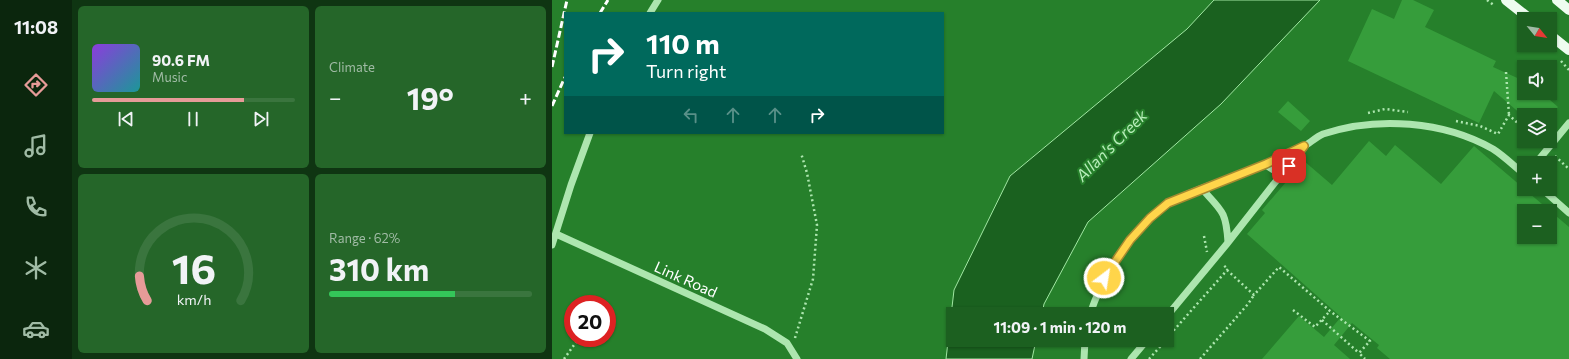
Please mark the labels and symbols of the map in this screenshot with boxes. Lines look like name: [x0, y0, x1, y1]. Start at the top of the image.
north arrow: [1517, 12, 1557, 52]
water label: Allan's Creek: [1071, 105, 1151, 185]
pin: [1272, 149, 1306, 183]
street label: Link Road: [652, 257, 720, 301]
position arrow: [1083, 257, 1125, 299]
speed limit sign: 20: [564, 295, 616, 347]

